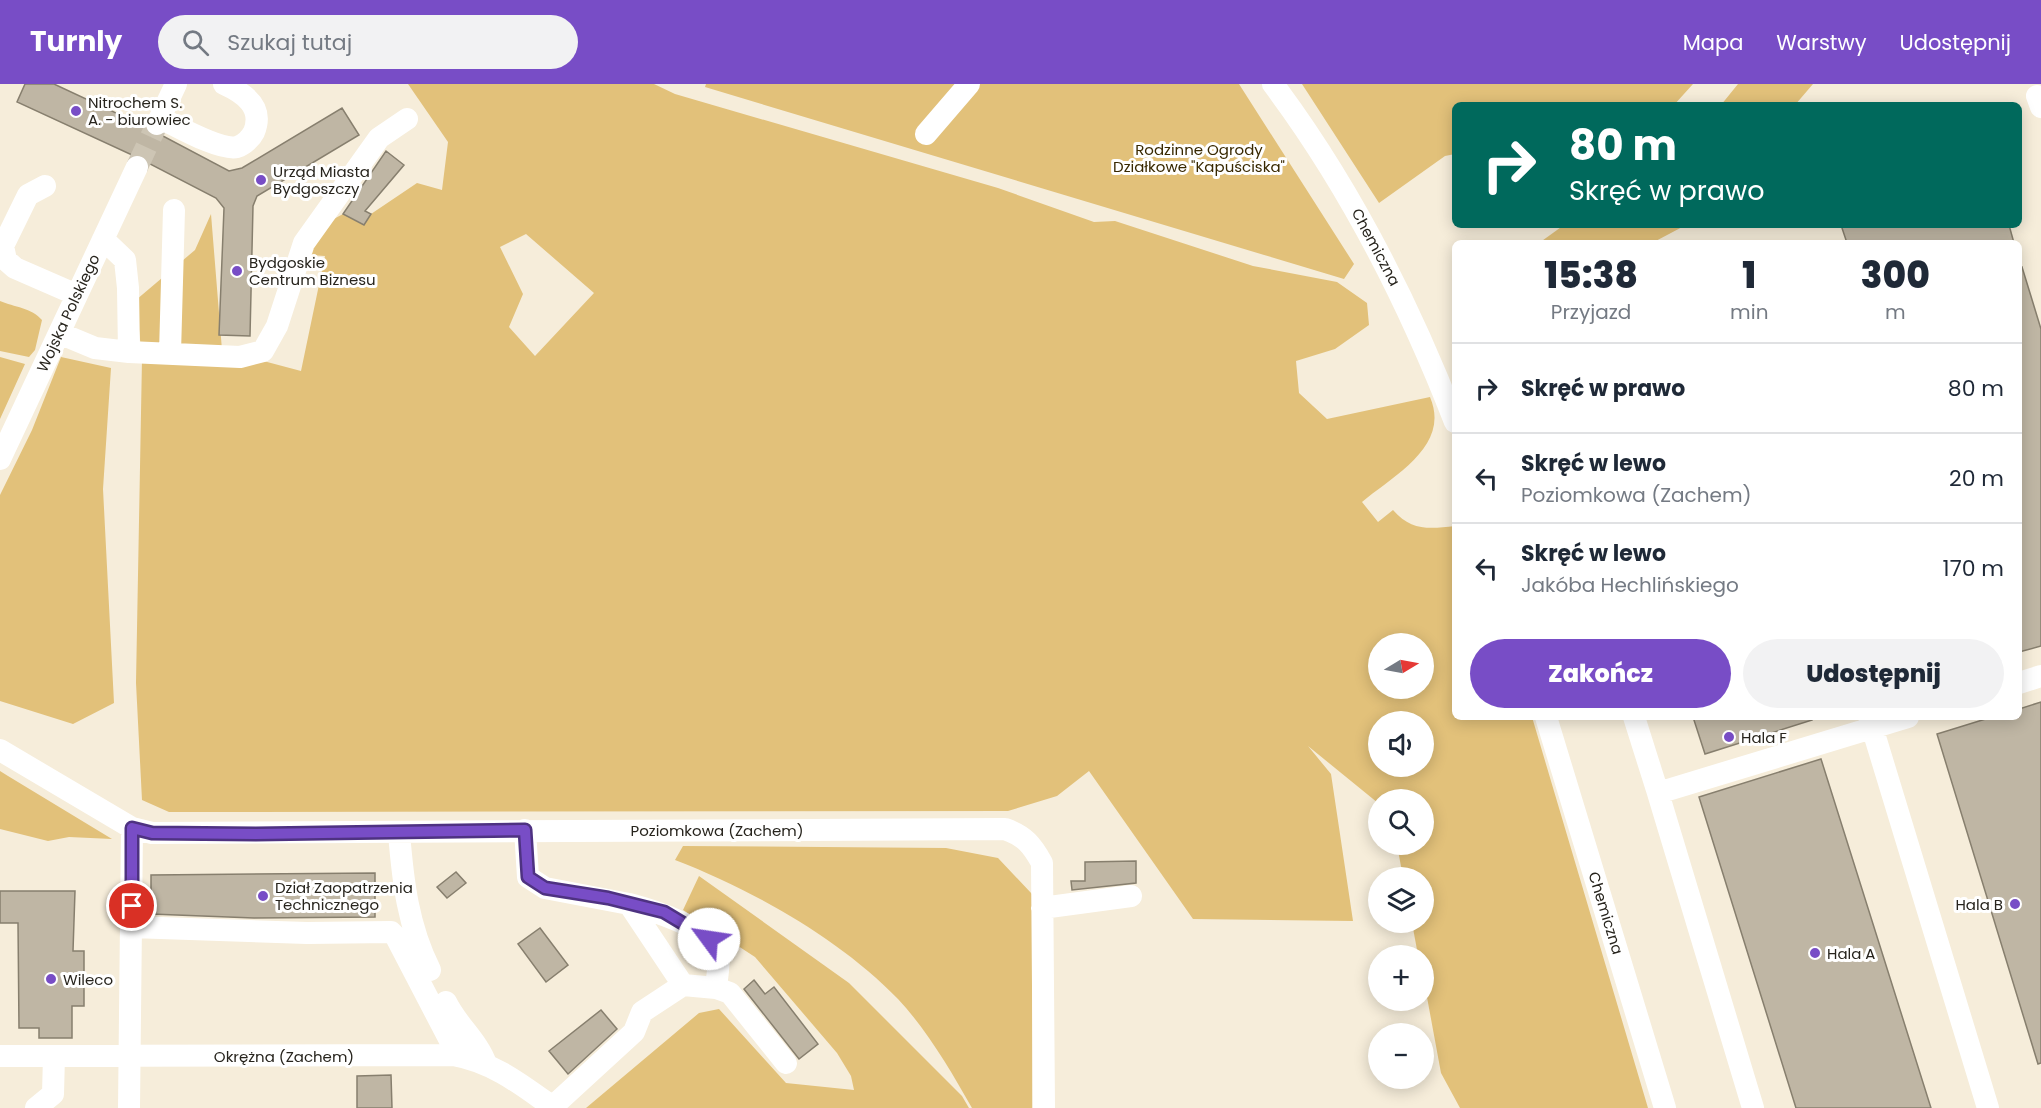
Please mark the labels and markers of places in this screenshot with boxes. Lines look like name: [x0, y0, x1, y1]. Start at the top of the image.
place label: Nitrochem S. A. - biurowiec: [88, 92, 191, 130]
marker: Nitrochem S. A. - biurowiec: [69, 104, 83, 118]
place label: Urząd Miasta Bydgoszczy: [273, 161, 370, 199]
marker: Urząd Miasta Bydgoszczy: [254, 173, 268, 187]
place label: Bydgoskie Centrum Biznesu: [249, 252, 376, 290]
marker: Bydgoskie Centrum Biznesu: [230, 264, 244, 278]
place label: Hala F: [1741, 727, 1787, 748]
marker: Hala F: [1722, 730, 1736, 744]
place label: Dział Zaopatrzenia Technicznego: [275, 877, 413, 915]
pin: [106, 880, 157, 931]
marker: Dział Zaopatrzenia Technicznego: [256, 889, 270, 903]
place label: Hala B: [1955, 894, 2003, 915]
marker: Hala B: [2008, 897, 2022, 911]
place label: Hala A: [1827, 943, 1875, 964]
marker: Hala A: [1808, 946, 1822, 960]
place label: Wileco: [63, 969, 113, 990]
marker: Wileco: [44, 972, 58, 986]

